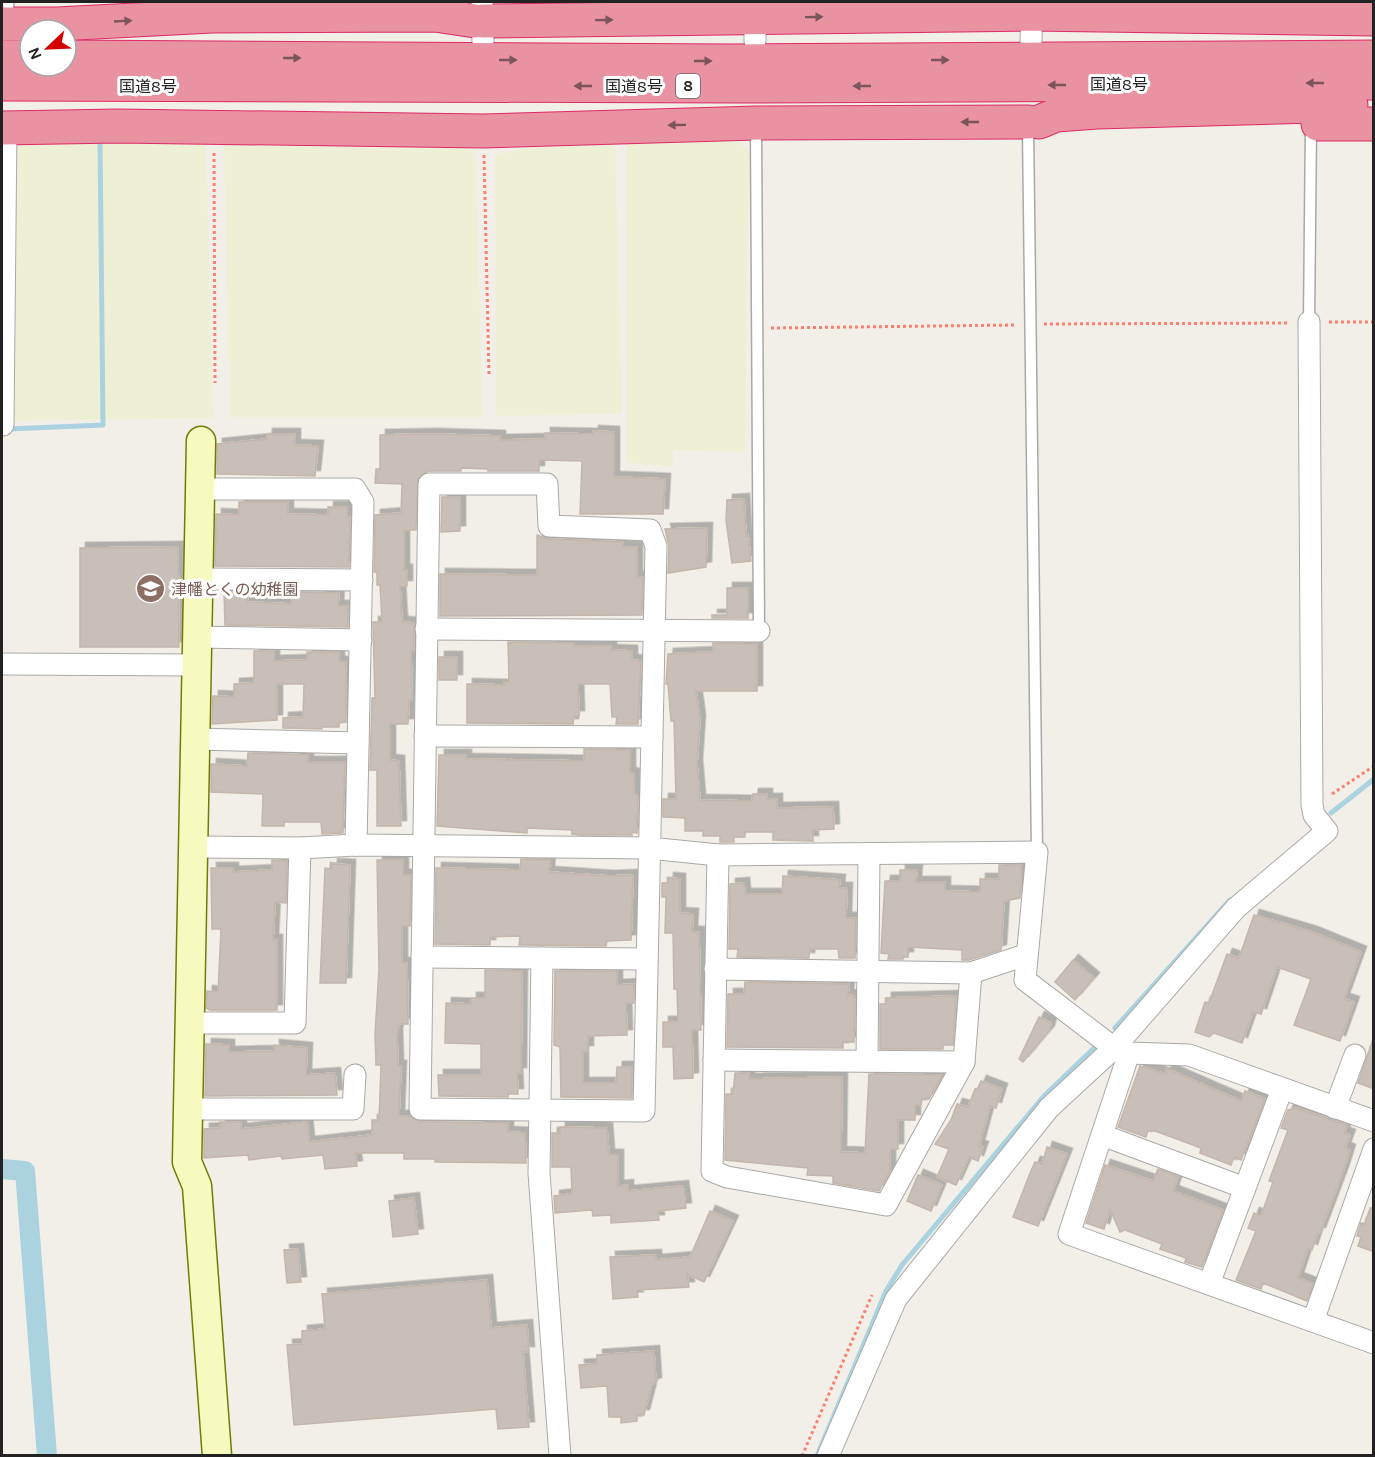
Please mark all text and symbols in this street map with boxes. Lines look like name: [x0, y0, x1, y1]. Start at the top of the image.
one-way arrow: [804, 13, 823, 22]
one-way arrow: [595, 15, 614, 25]
one-way arrow: [113, 16, 132, 25]
north arrow: [18, 18, 78, 78]
text: N: [24, 45, 46, 63]
one-way arrow: [283, 53, 302, 63]
one-way arrow: [499, 55, 518, 65]
one-way arrow: [931, 55, 950, 65]
one-way arrow: [694, 56, 713, 66]
road number: 8: [676, 74, 700, 98]
street label: 国道8号: [1090, 75, 1148, 94]
street label: 国道8号: [119, 77, 177, 96]
street label: 国道8号: [605, 77, 663, 96]
one-way arrow: [1306, 78, 1325, 88]
one-way arrow: [1048, 80, 1067, 90]
one-way arrow: [574, 81, 593, 91]
one-way arrow: [853, 81, 872, 90]
one-way arrow: [960, 117, 979, 127]
one-way arrow: [667, 120, 686, 129]
school or university icon: 津幡とくの幼稚園: [134, 573, 166, 605]
place label: 津幡とくの幼稚園: [171, 580, 299, 599]

